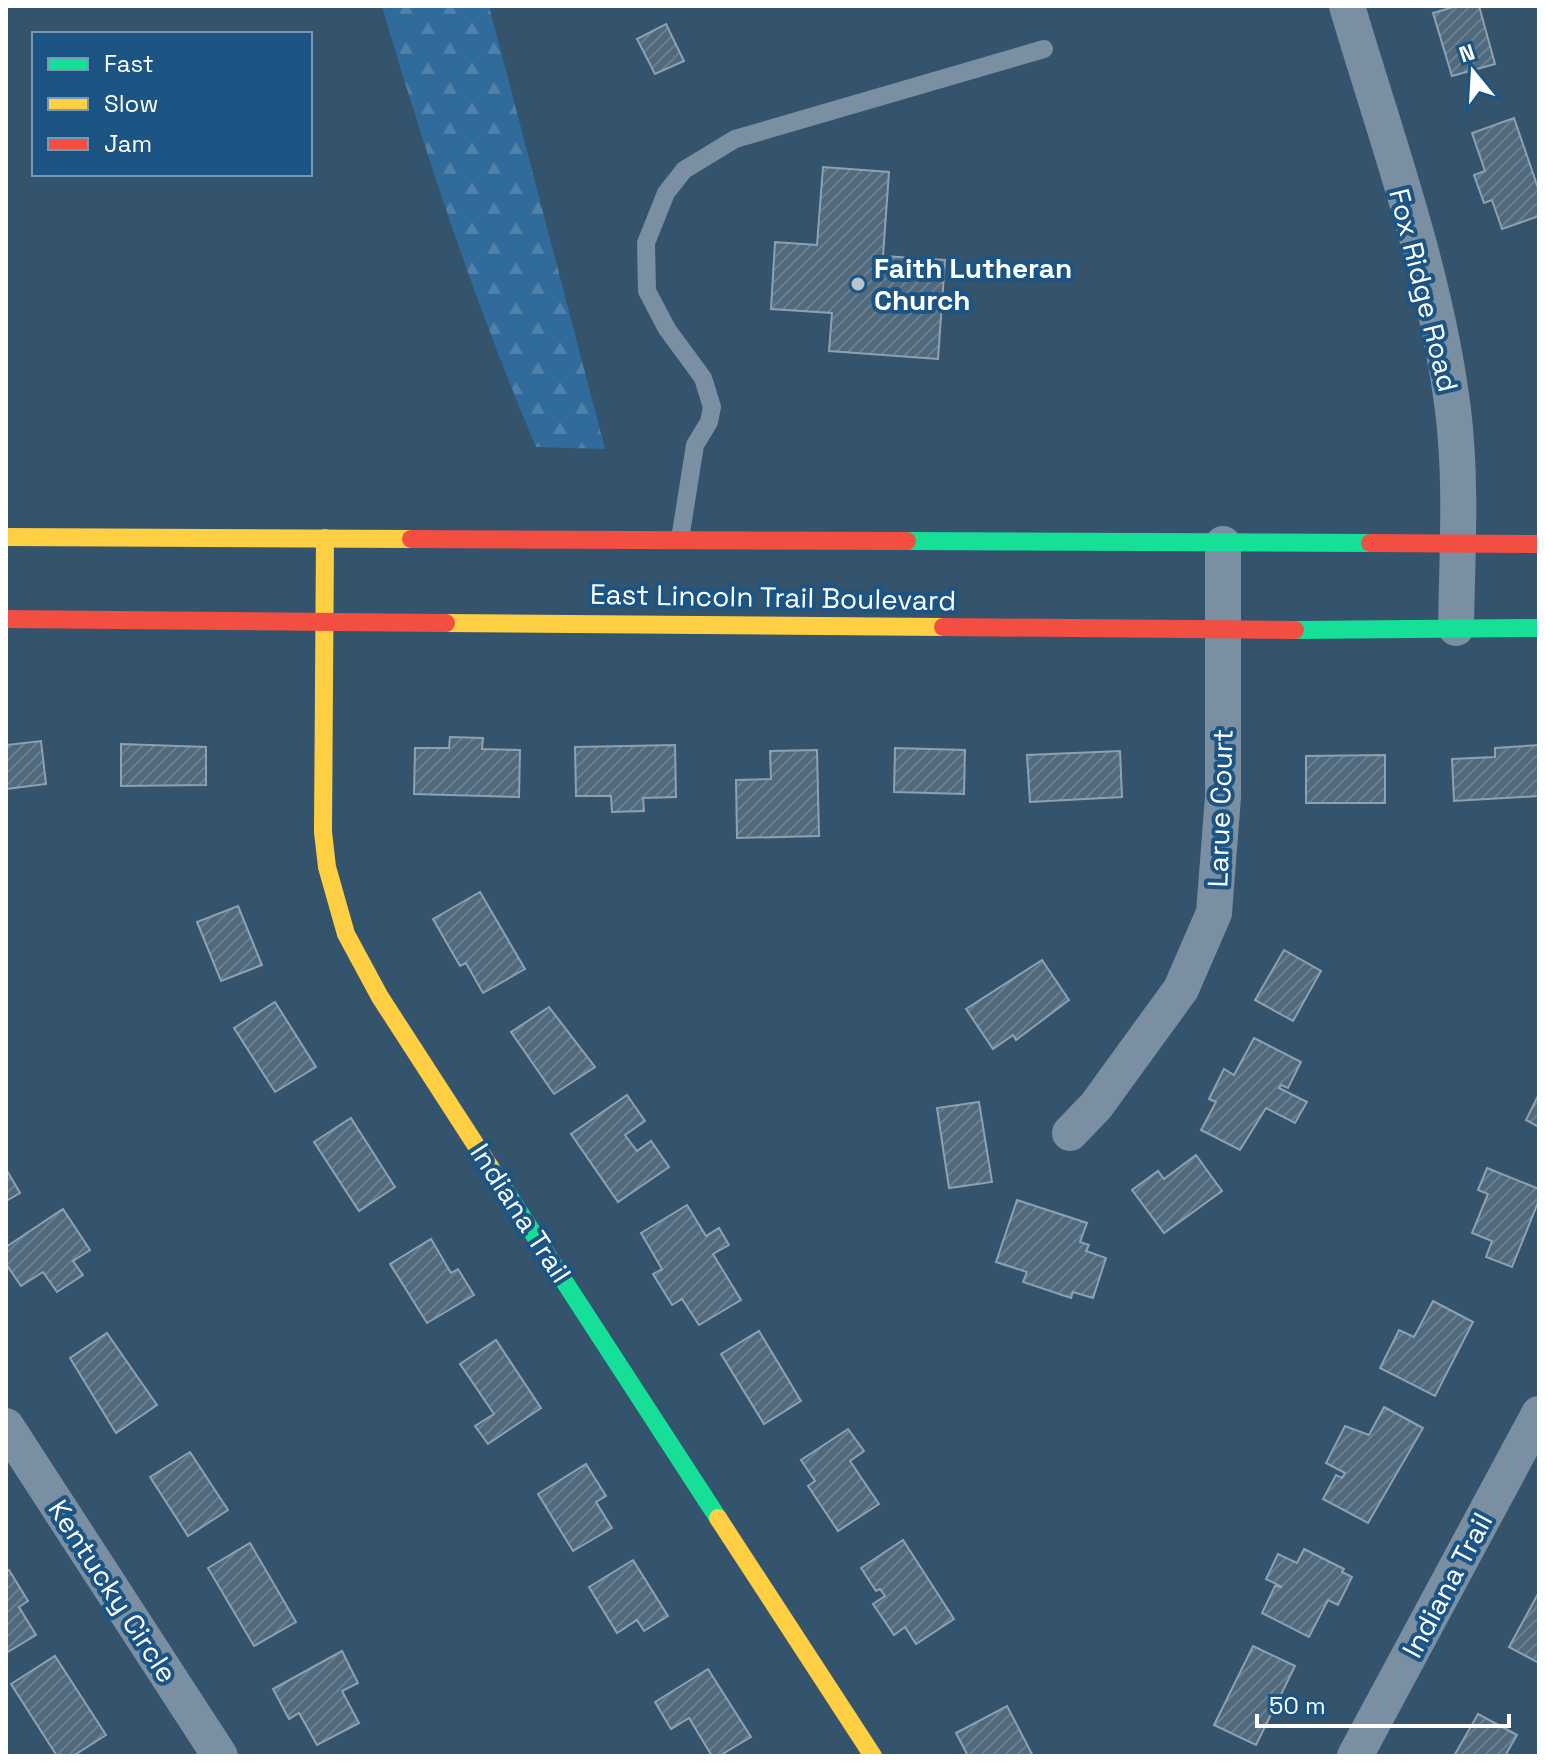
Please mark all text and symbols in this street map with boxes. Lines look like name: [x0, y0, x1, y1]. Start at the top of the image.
legend: [32, 32, 312, 176]
north arrow: [1433, 32, 1513, 112]
text: N: [1455, 37, 1478, 69]
text: Fast: [104, 48, 154, 79]
text: Slow: [104, 88, 158, 119]
text: Jam: [104, 128, 152, 159]
street label: Fox Ridge Road: [1381, 185, 1467, 395]
place label: Faith Lutheran Church: [874, 250, 1072, 318]
marker: Faith Lutheran Church: [849, 275, 867, 293]
street label: East Lincoln Trail Boulevard: [590, 576, 956, 618]
street label: Larue Court: [1199, 728, 1241, 888]
street label: Indiana Trail: [463, 1137, 579, 1289]
street label: Kentucky Circle: [40, 1493, 186, 1689]
street label: Indiana Trail: [1394, 1506, 1500, 1664]
scale bar: [1257, 1678, 1509, 1728]
text: 50 m: [1269, 1690, 1326, 1721]

